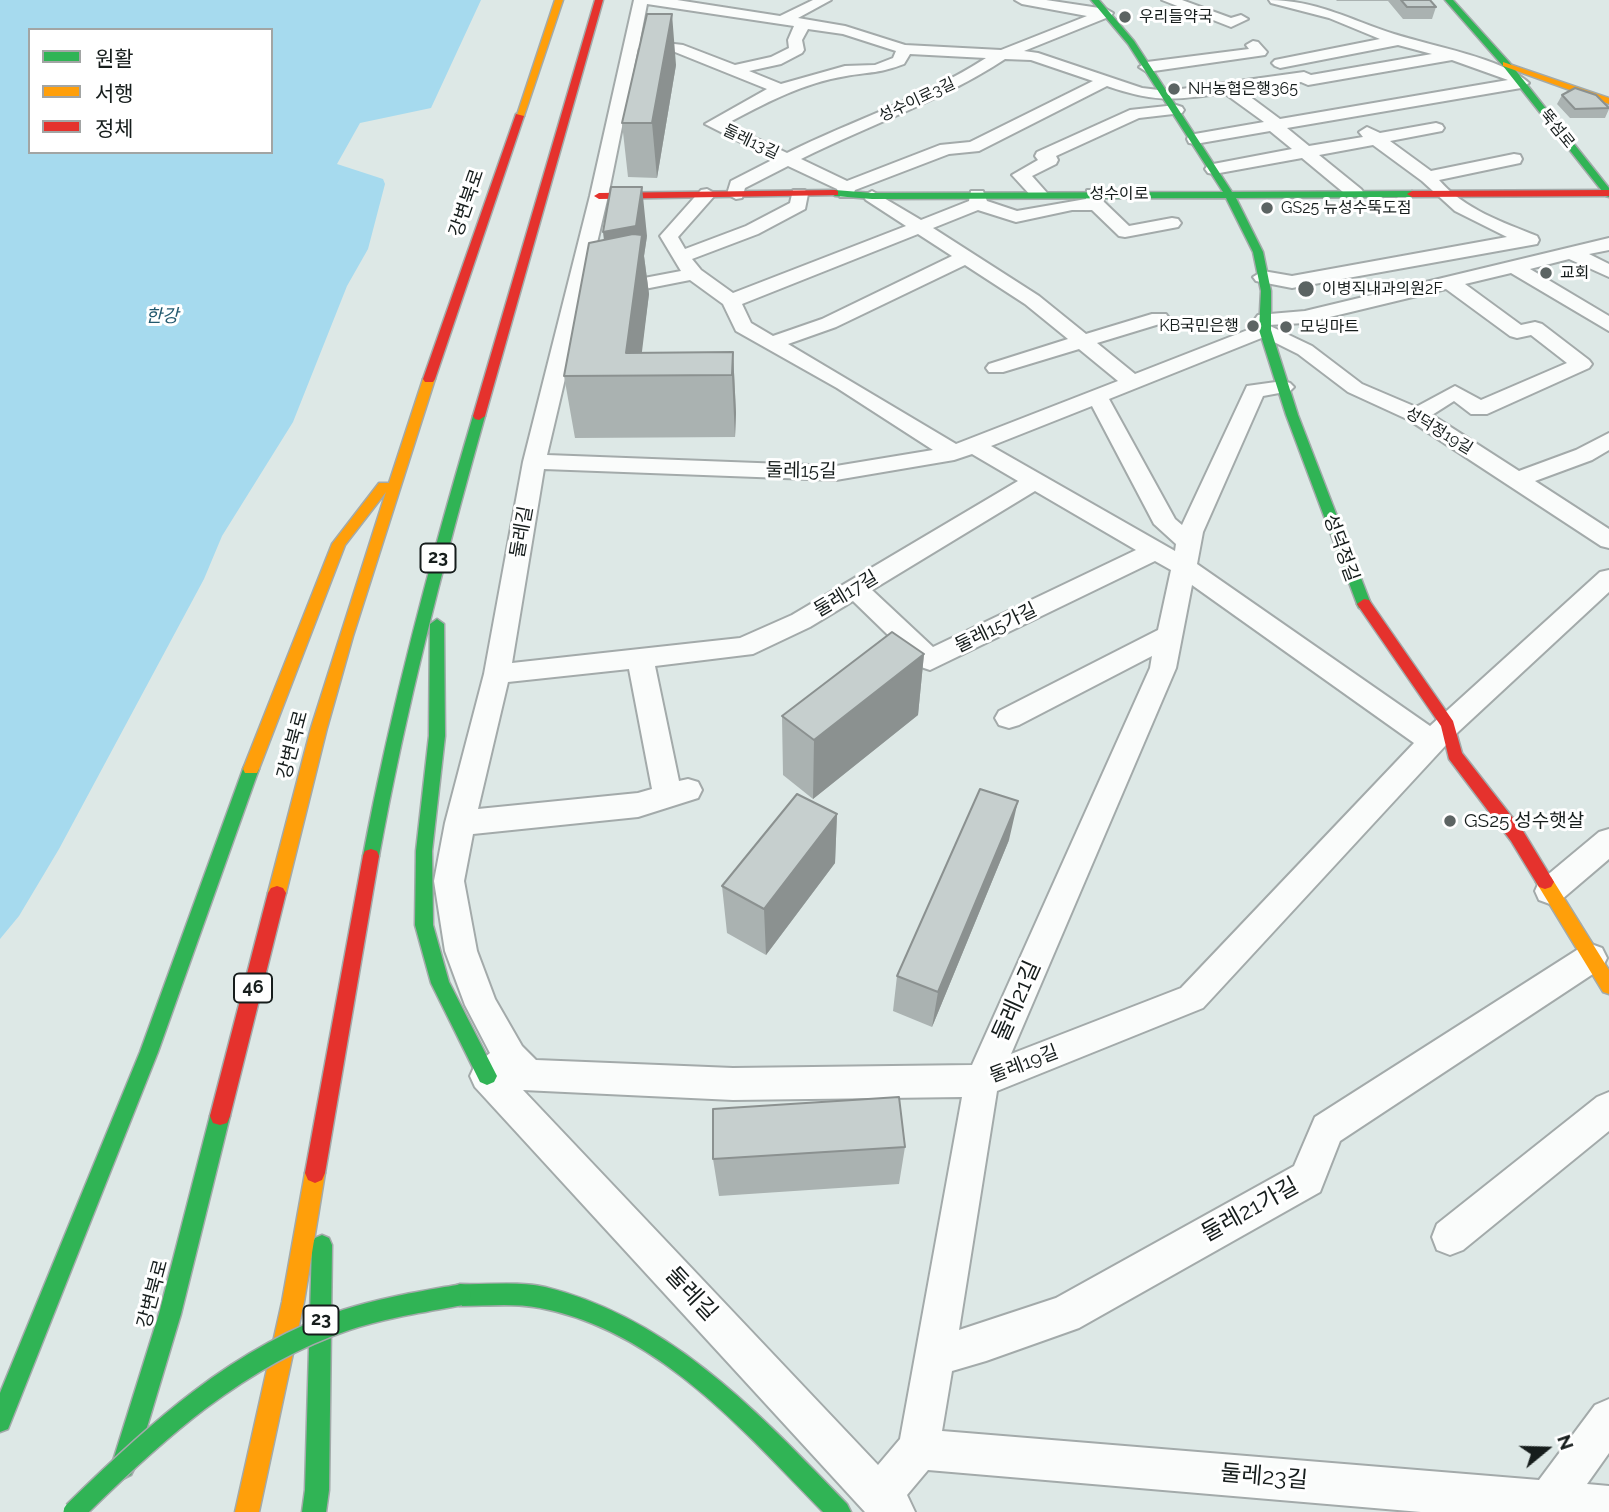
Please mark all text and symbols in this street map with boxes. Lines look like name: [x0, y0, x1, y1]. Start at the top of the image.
place label: 우리들약국: [1139, 7, 1213, 27]
marker: 우리들약국: [1117, 9, 1133, 25]
legend: [28, 28, 273, 154]
text: 원활: [95, 46, 134, 71]
street label: 성수이로3길: [876, 74, 958, 126]
place label: NH농협은행365: [1188, 79, 1298, 99]
text: 서행: [95, 81, 134, 106]
marker: NH농협은행365: [1166, 81, 1182, 97]
street label: 뚝섬로: [1536, 106, 1578, 152]
text: 정체: [95, 116, 134, 141]
street label: 둘레13길: [720, 121, 782, 163]
street label: 강변북로: [445, 166, 489, 240]
street label: 성수이로: [1090, 184, 1148, 204]
place label: GS25 뉴성수뚝도점: [1281, 198, 1412, 218]
marker: GS25 뉴성수뚝도점: [1259, 200, 1275, 216]
place label: 교회: [1560, 263, 1589, 283]
marker: 교회: [1538, 265, 1554, 281]
marker: 이병직내과의원2F: [1296, 279, 1316, 299]
place label: 이병직내과의원2F: [1322, 279, 1443, 299]
water label: 한강: [145, 306, 179, 328]
place label: KB국민은행: [1159, 316, 1239, 336]
place label: 모닝마트: [1300, 317, 1359, 337]
marker: KB국민은행: [1245, 318, 1261, 334]
marker: 모닝마트: [1278, 319, 1294, 335]
street label: 성덕정19길: [1402, 403, 1476, 459]
street label: 둘레15길: [765, 459, 837, 483]
street label: 둘레길: [506, 504, 538, 560]
street label: 성덕정길: [1318, 511, 1364, 585]
road number: 23: [420, 544, 456, 572]
street label: 둘레17길: [810, 566, 882, 622]
street label: 둘레15가길: [951, 598, 1041, 658]
street label: 강변북로: [273, 708, 313, 782]
place label: GS25 성수햇살: [1464, 810, 1584, 832]
marker: GS25 성수햇살: [1442, 813, 1458, 829]
street label: 둘레21길: [987, 956, 1047, 1046]
road number: 46: [234, 973, 272, 1002]
street label: 둘레19길: [986, 1041, 1062, 1087]
street label: 둘레21가길: [1197, 1172, 1303, 1248]
street label: 강변북로: [133, 1257, 173, 1331]
street label: 둘레길: [659, 1261, 723, 1327]
road number: 23: [304, 1306, 338, 1335]
north arrow: [1511, 1414, 1581, 1484]
text: N: [1553, 1432, 1579, 1453]
street label: 둘레23길: [1219, 1459, 1309, 1495]

